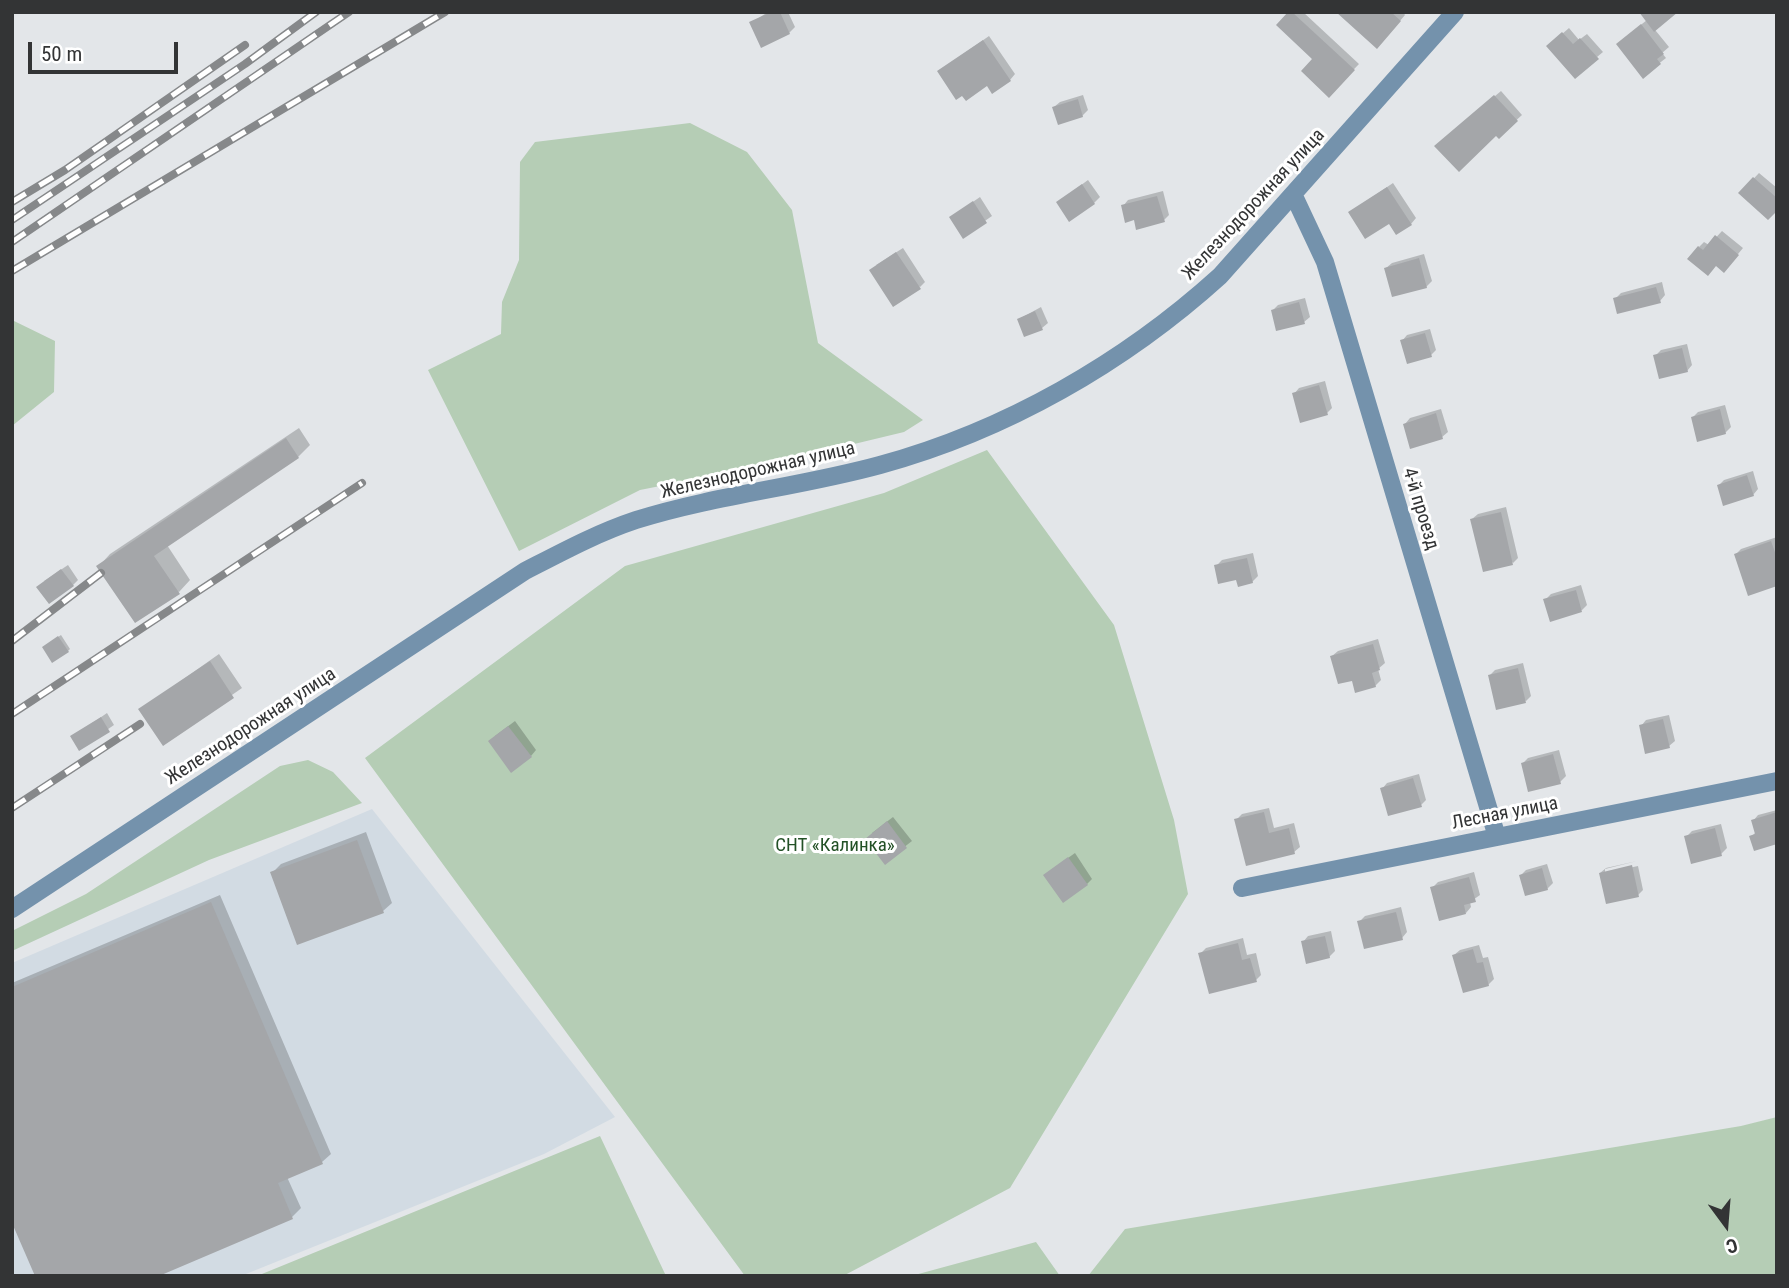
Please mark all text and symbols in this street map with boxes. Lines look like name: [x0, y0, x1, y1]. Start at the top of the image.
scale bar: [32, 28, 182, 72]
text: 50 m: [41, 42, 82, 66]
street label: Железнодорожная улица: [1178, 125, 1330, 285]
street label: Железнодорожная улица: [659, 438, 857, 504]
street label: 4-й проезд: [1397, 465, 1443, 553]
street label: Железнодорожная улица: [162, 663, 340, 791]
street label: Лесная улица: [1450, 793, 1560, 835]
park label: СНТ «Калинка»: [775, 835, 895, 857]
north arrow: [1691, 1190, 1761, 1260]
text: С: [1724, 1233, 1740, 1258]

